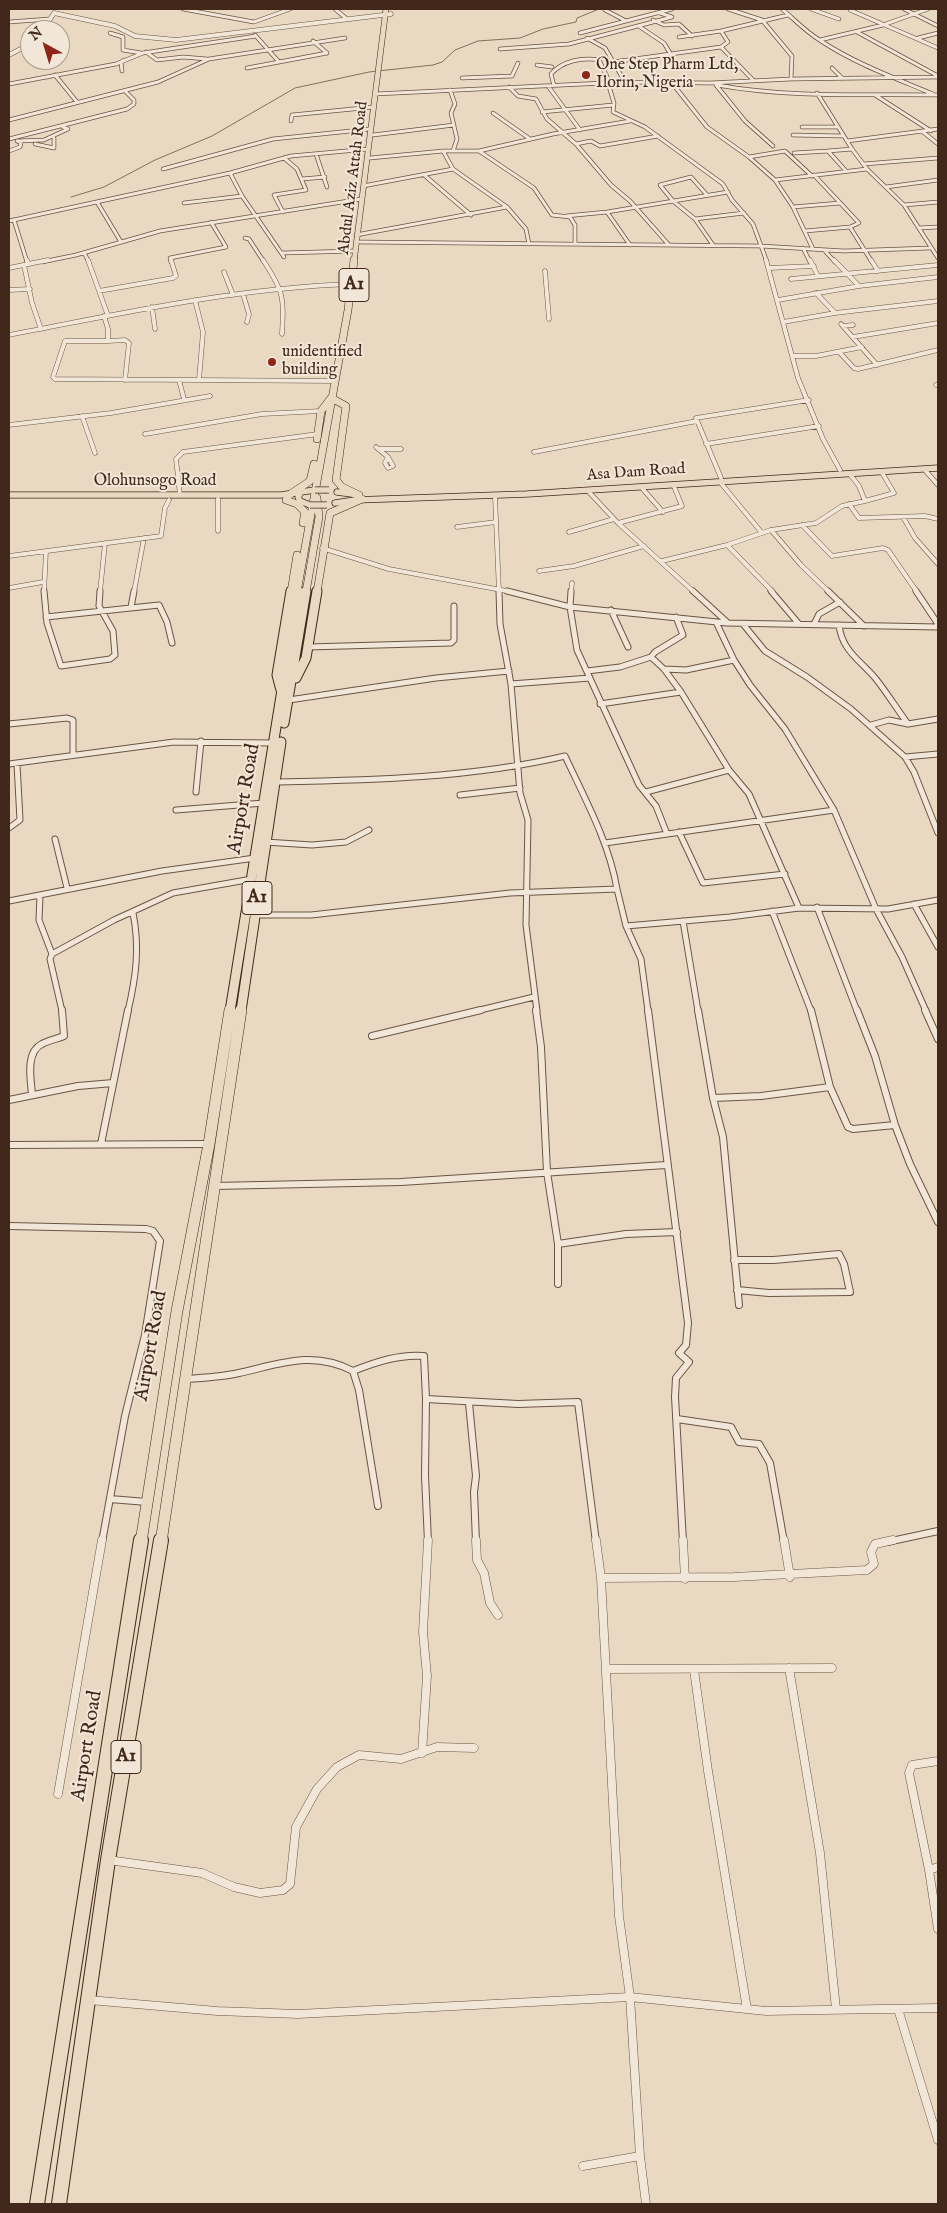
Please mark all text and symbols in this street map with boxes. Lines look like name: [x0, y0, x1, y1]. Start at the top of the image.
north arrow: [20, 20, 70, 70]
text: N: [26, 23, 47, 45]
place label: One Step Pharm Ltd, Ilorin, Nigeria: [596, 56, 738, 94]
marker: One Step Pharm Ltd, Ilorin, Nigeria: [580, 69, 592, 81]
street label: Abdul Aziz Attah Road: [335, 100, 373, 256]
road number: A1: [339, 268, 369, 302]
place label: unidentified building: [282, 343, 362, 381]
marker: unidentified building: [266, 356, 278, 368]
street label: Asa Dam Road: [586, 460, 686, 486]
street label: Olohunsogo Road: [94, 472, 216, 492]
street label: Airport Road: [223, 742, 267, 856]
road number: A1: [242, 881, 272, 914]
street label: Airport Road: [130, 1289, 174, 1403]
street label: Airport Road: [67, 1689, 109, 1803]
road number: A1: [111, 1740, 141, 1774]

